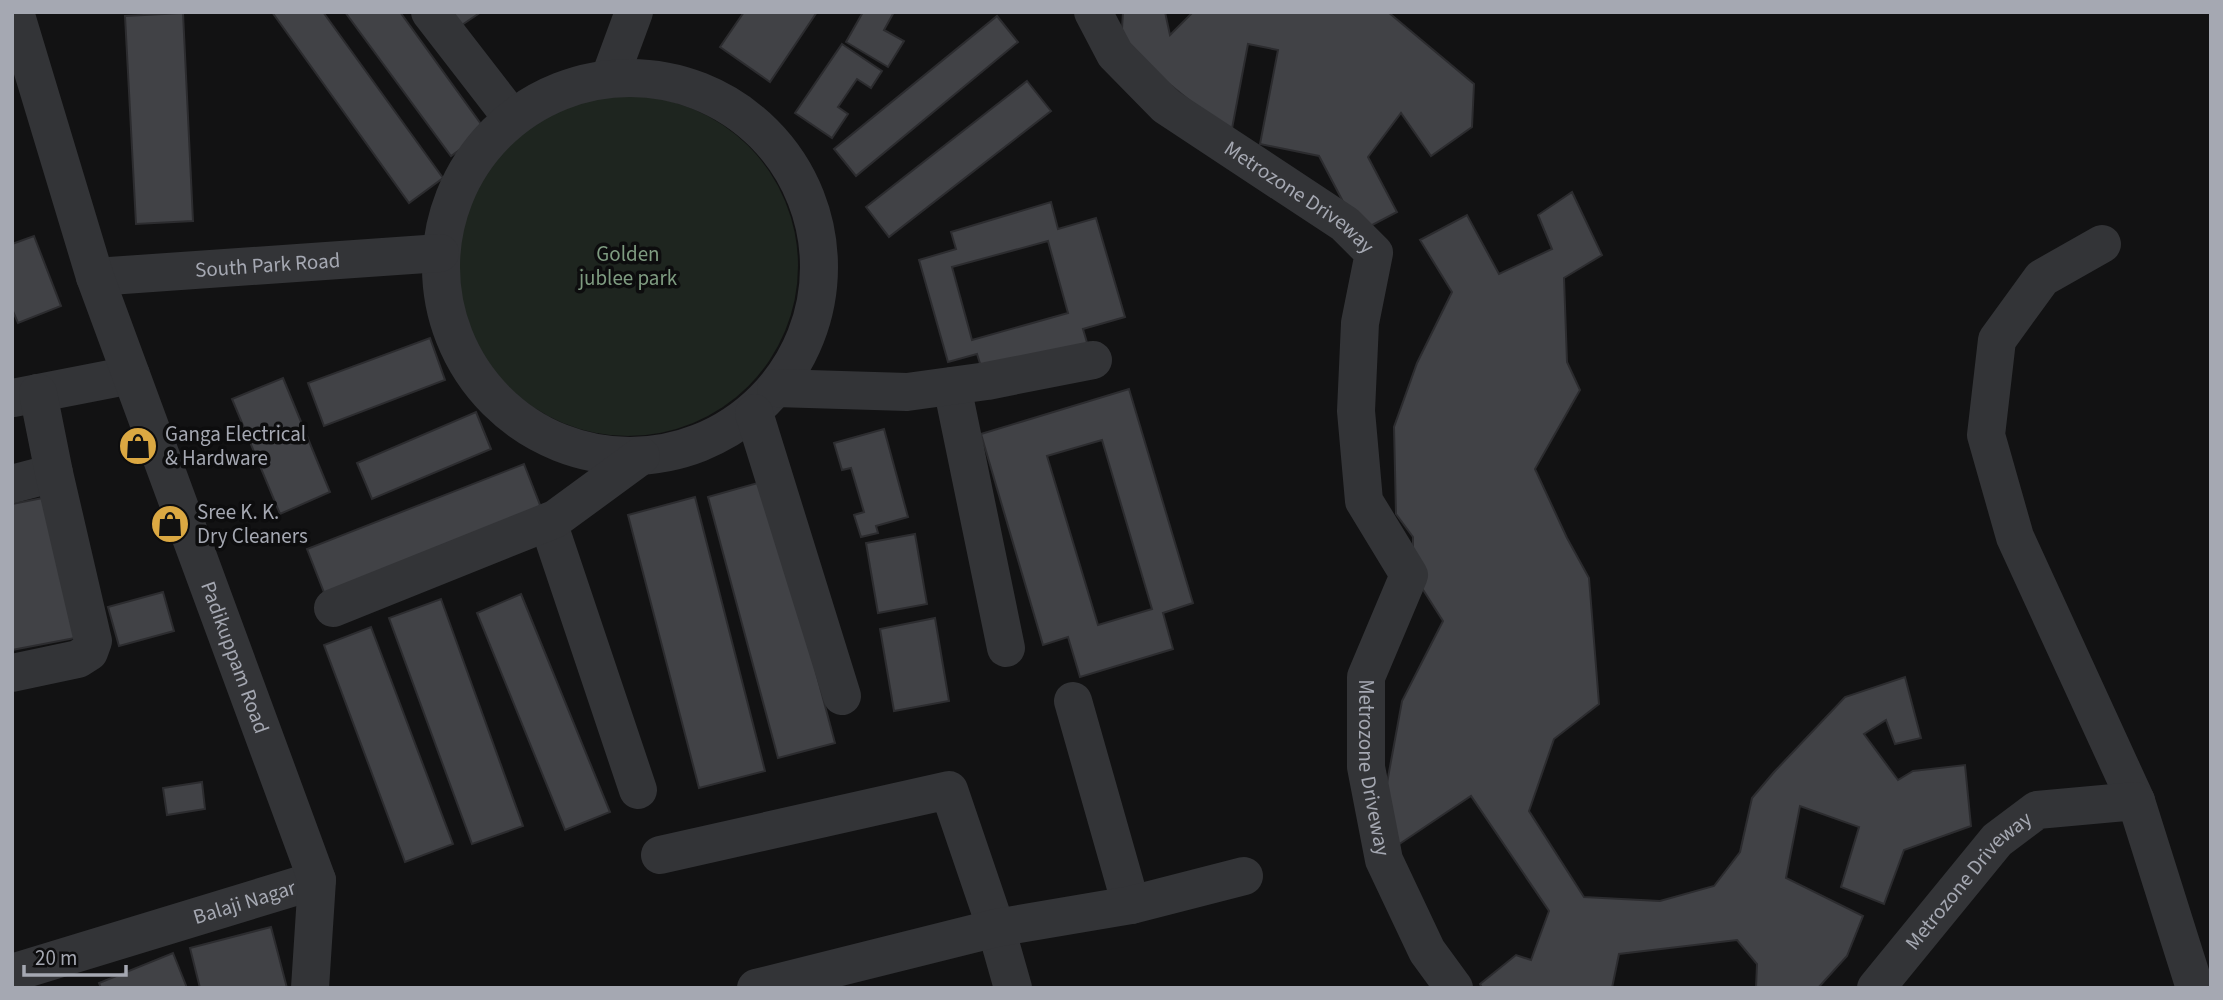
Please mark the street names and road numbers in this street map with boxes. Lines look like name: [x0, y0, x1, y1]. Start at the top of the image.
street label: Metrozone Driveway: [1218, 133, 1381, 260]
street label: South Park Road: [194, 245, 341, 285]
street label: Padikuppam Road: [193, 577, 277, 738]
street label: Metrozone Driveway: [1351, 679, 1398, 859]
street label: Metrozone Driveway: [1898, 804, 2038, 957]
street label: Balaji Nagar: [189, 872, 300, 932]

